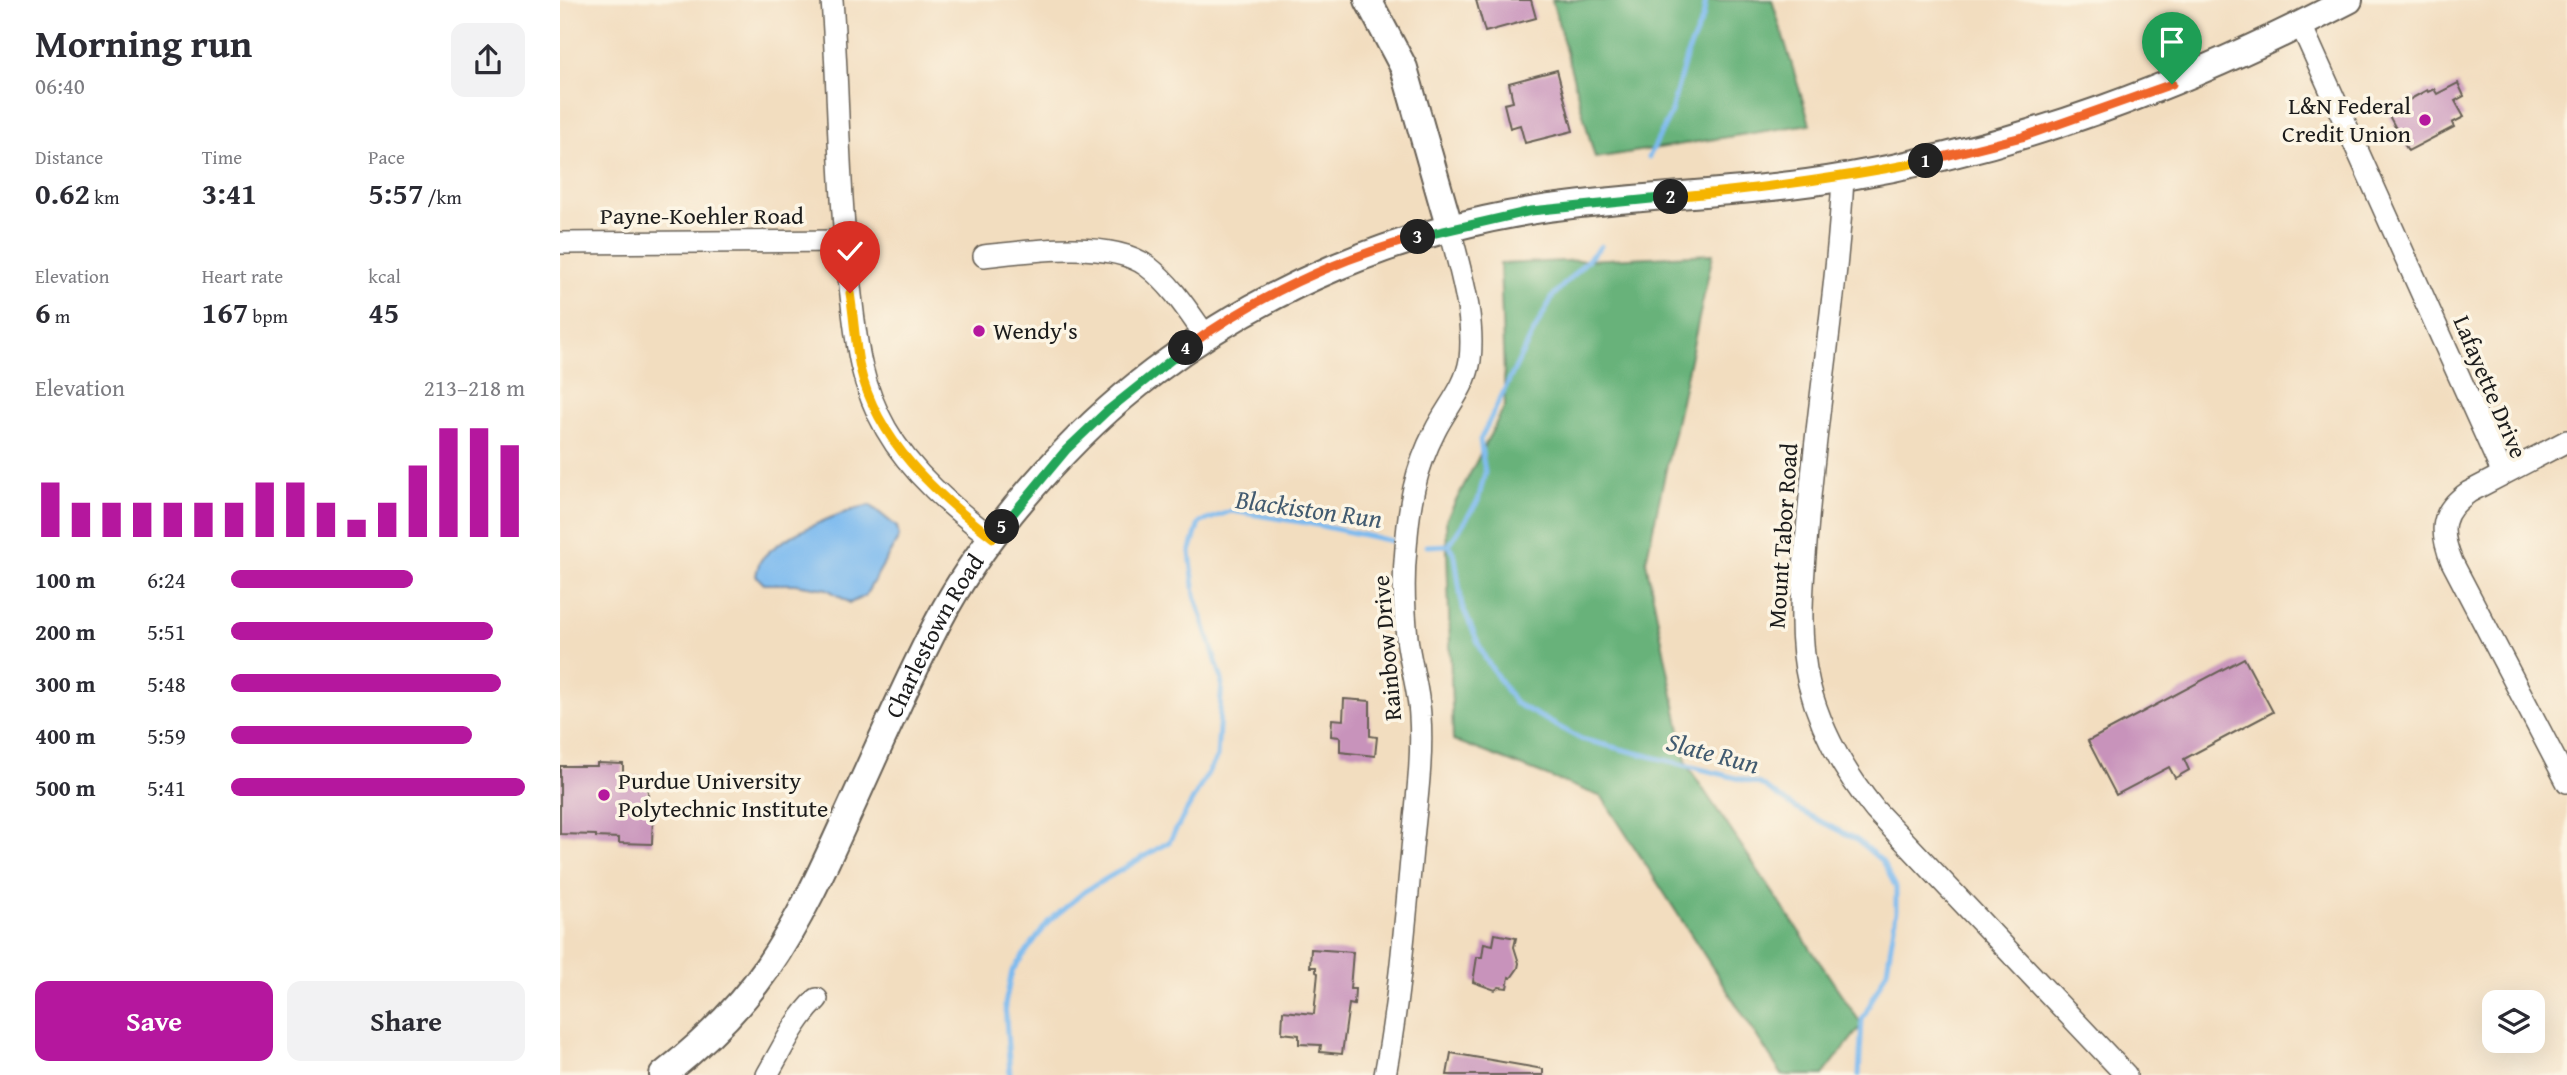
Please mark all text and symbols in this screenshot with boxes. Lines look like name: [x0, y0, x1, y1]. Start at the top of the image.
pin: [2142, 12.0, 2202, 84]
text: Morning run: [35, 15, 252, 71]
button: share: [451, 23, 525, 97]
icon: arrive: [2153, 23, 2191, 61]
text: 06:40: [35, 69, 85, 102]
place label: L&N Federal Credit Union: [2282, 88, 2412, 151]
marker: L&N Federal Credit Union: [2417, 112, 2433, 128]
text: Distance: [35, 143, 103, 171]
text: Time: [202, 143, 242, 171]
text: Pace: [368, 143, 405, 171]
pin: 1: [1908, 144, 1944, 178]
text: 1: [1921, 146, 1930, 174]
text: 0.62: [35, 171, 90, 215]
text: 3:41: [202, 171, 257, 215]
text: 5:57: [368, 171, 423, 215]
pin: 2: [1654, 180, 1688, 214]
text: 2: [1666, 182, 1675, 210]
text: km: [90, 183, 119, 211]
text: /km: [423, 183, 462, 211]
street label: Payne-Koehler Road: [600, 198, 804, 233]
pin: 3: [1400, 219, 1436, 254]
pin: [820, 221, 880, 293]
text: 3: [1413, 222, 1422, 250]
icon: check: [831, 232, 869, 270]
text: Elevation: [35, 262, 109, 290]
text: Heart rate: [202, 262, 283, 290]
text: kcal: [368, 262, 401, 290]
text: 6: [35, 290, 51, 334]
text: 167: [202, 290, 248, 334]
text: 45: [368, 290, 399, 334]
text: m: [51, 302, 70, 330]
text: bpm: [248, 302, 288, 330]
street label: Lafayette Drive: [2445, 310, 2536, 464]
place label: Wendy's: [993, 313, 1078, 348]
marker: Wendy's: [971, 323, 987, 339]
pin: 4: [1168, 330, 1204, 366]
text: 4: [1181, 333, 1190, 361]
text: Elevation: [35, 371, 125, 404]
text: 213–218 m: [424, 371, 525, 404]
street label: Mount Tabor Road: [1759, 442, 1806, 630]
water label: Blackiston Run: [1232, 479, 1385, 538]
pin: 5: [984, 510, 1020, 544]
text: 5: [997, 512, 1006, 540]
street label: Charlestown Road: [876, 546, 992, 724]
text: 100 m: [35, 563, 96, 596]
text: 6:24: [147, 563, 186, 596]
street label: Rainbow Drive: [1363, 574, 1410, 722]
text: 200 m: [35, 615, 96, 648]
text: 5:51: [147, 615, 186, 648]
text: 300 m: [35, 667, 96, 700]
text: 5:48: [147, 667, 186, 700]
text: 400 m: [35, 719, 96, 752]
text: 5:59: [147, 719, 186, 752]
water label: Slate Run: [1662, 721, 1764, 784]
place label: Purdue University Polytechnic Institute: [618, 763, 828, 826]
text: 500 m: [35, 771, 96, 804]
text: 5:41: [147, 771, 186, 804]
marker: Purdue University Polytechnic Institute: [596, 787, 612, 803]
button: Save: [35, 981, 273, 1061]
button: Share: [287, 981, 525, 1061]
map controls: [2482, 990, 2545, 1053]
button: layers: [2482, 990, 2545, 1053]

